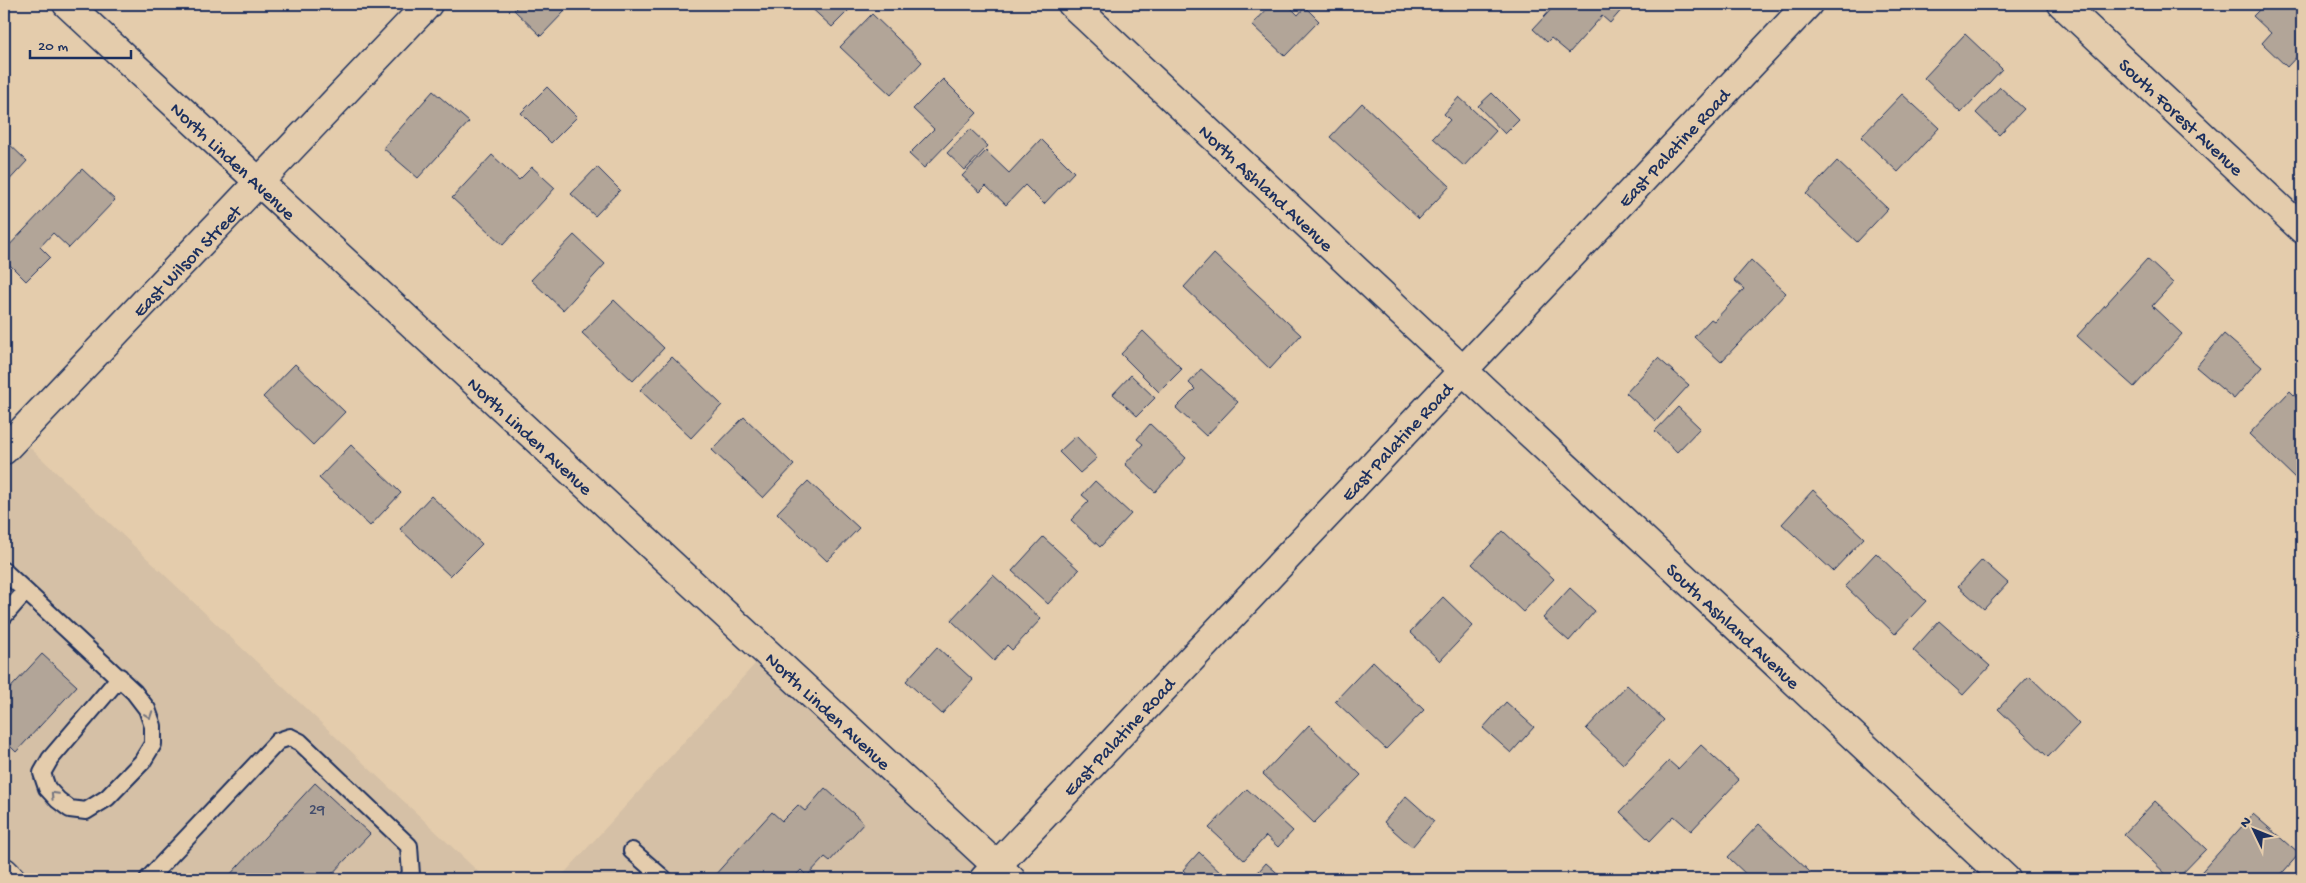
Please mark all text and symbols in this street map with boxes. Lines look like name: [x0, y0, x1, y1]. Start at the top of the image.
scale bar: [30, 28, 131, 60]
text: 20 m: [38, 38, 68, 56]
street label: South Forest Avenue: [2112, 55, 2247, 183]
street label: East Palatine Road: [1615, 84, 1738, 214]
street label: North Linden Avenue: [164, 99, 299, 227]
street label: North Ashland Avenue: [1192, 121, 1337, 258]
street label: East Wilson Street: [129, 200, 249, 323]
street label: North Linden Avenue: [461, 374, 596, 502]
street label: East Palatine Road: [1338, 378, 1461, 508]
street label: South Ashland Avenue: [1660, 559, 1804, 696]
street label: North Linden Avenue: [759, 649, 894, 777]
street label: East Palatine Road: [1060, 673, 1183, 803]
one-way arrow: [143, 711, 153, 719]
one-way arrow: [51, 792, 60, 801]
house number: 29: [309, 802, 325, 821]
north arrow: [2228, 806, 2278, 856]
text: N: [2237, 814, 2256, 832]

